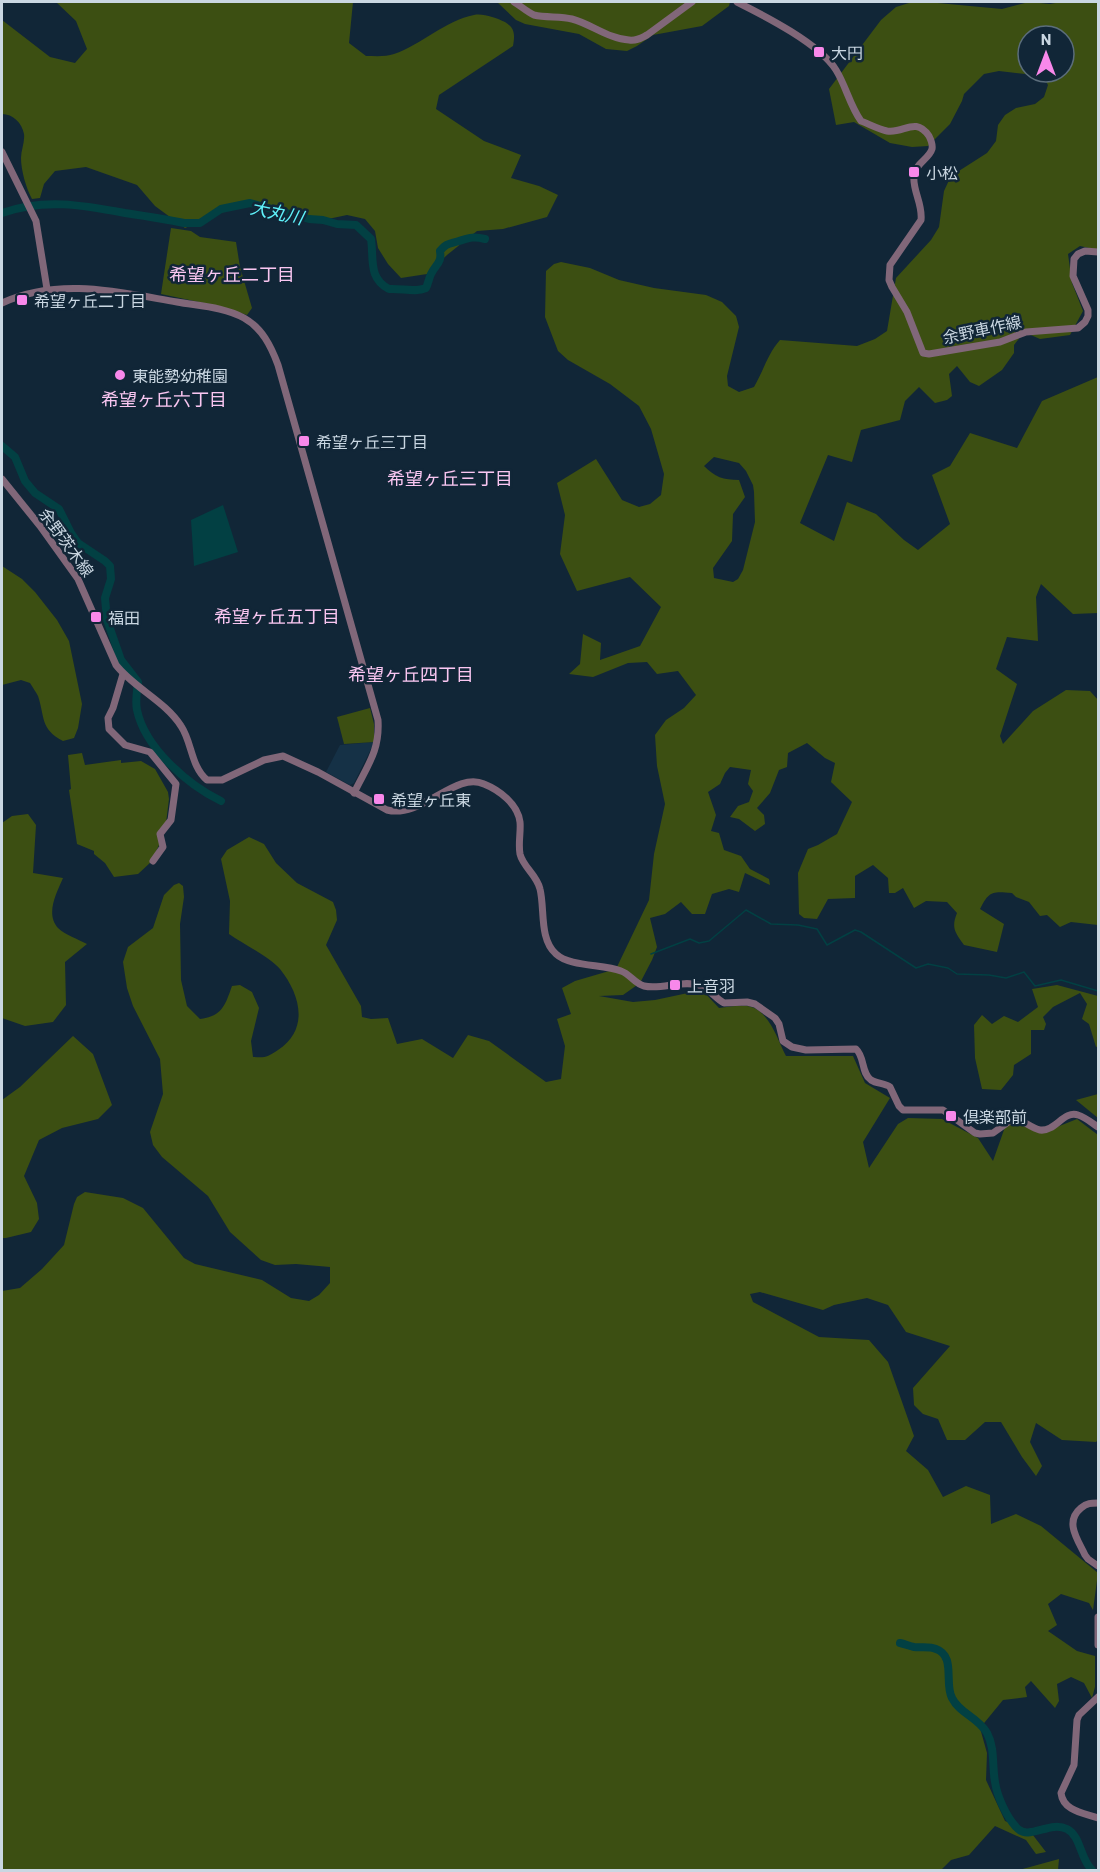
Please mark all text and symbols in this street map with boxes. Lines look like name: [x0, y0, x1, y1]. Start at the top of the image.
north arrow: [1016, 24, 1076, 84]
text: N: [1041, 29, 1051, 48]
place label: 大円: [831, 43, 863, 62]
marker: 大円: [812, 45, 826, 59]
place label: 小松: [926, 163, 958, 182]
marker: 小松: [907, 165, 921, 179]
water label: 大丸川: [248, 196, 308, 229]
district label: 希望ヶ丘二丁目: [169, 263, 295, 285]
place label: 希望ヶ丘二丁目: [34, 291, 146, 310]
marker: 希望ヶ丘二丁目: [15, 293, 29, 307]
street label: 余野車作線: [941, 311, 1023, 347]
place label: 東能勢幼稚園: [132, 366, 228, 385]
marker: 東能勢幼稚園: [113, 368, 127, 382]
district label: 希望ヶ丘六丁目: [101, 388, 227, 410]
place label: 希望ヶ丘三丁目: [316, 432, 428, 451]
marker: 希望ヶ丘三丁目: [297, 434, 311, 448]
district label: 希望ヶ丘三丁目: [387, 467, 513, 489]
street label: 余野茨木線: [36, 504, 98, 580]
district label: 希望ヶ丘五丁目: [214, 605, 340, 627]
place label: 福田: [108, 608, 140, 627]
marker: 福田: [89, 610, 103, 624]
district label: 希望ヶ丘四丁目: [348, 663, 474, 685]
place label: 希望ヶ丘東: [391, 790, 471, 809]
marker: 希望ヶ丘東: [372, 792, 386, 806]
place label: 上音羽: [687, 976, 735, 995]
marker: 上音羽: [668, 978, 682, 992]
place label: 倶楽部前: [963, 1107, 1027, 1126]
marker: 倶楽部前: [944, 1109, 958, 1123]

